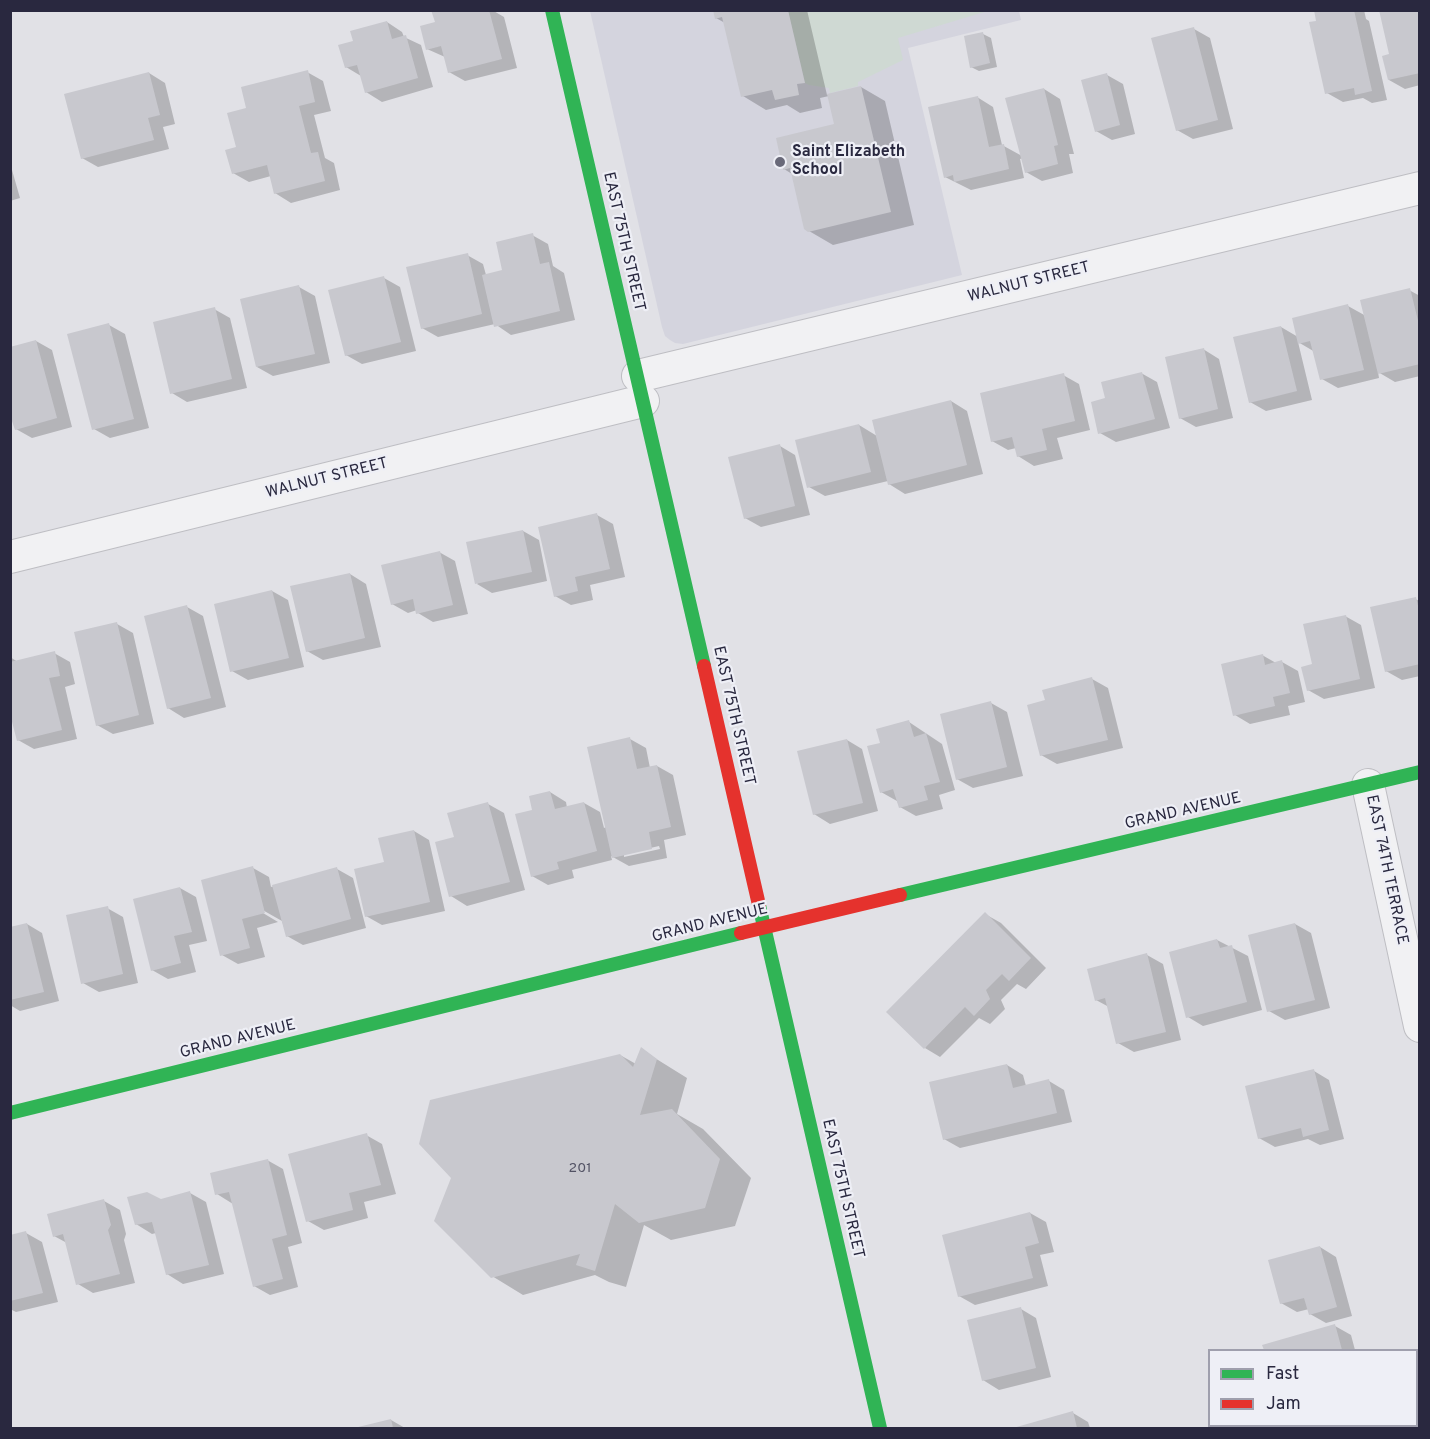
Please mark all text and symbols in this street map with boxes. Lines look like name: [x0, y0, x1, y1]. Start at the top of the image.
place label: Saint Elizabeth School: [792, 143, 905, 181]
marker: Saint Elizabeth School: [773, 155, 787, 169]
street label: EAST 75TH STREET: [598, 170, 648, 314]
street label: WALNUT STREET: [966, 259, 1092, 307]
street label: WALNUT STREET: [264, 455, 390, 503]
street label: EAST 75TH STREET: [708, 644, 758, 788]
street label: GRAND AVENUE: [1123, 789, 1243, 835]
street label: EAST 74TH TERRACE: [1361, 793, 1411, 947]
street label: GRAND AVENUE: [650, 900, 770, 948]
street label: GRAND AVENUE: [178, 1016, 298, 1064]
street label: EAST 75TH STREET: [817, 1117, 867, 1261]
house number: 201: [569, 1161, 591, 1177]
legend: [1208, 1349, 1418, 1427]
text: Fast: [1266, 1363, 1299, 1386]
text: Jam: [1266, 1393, 1301, 1416]

